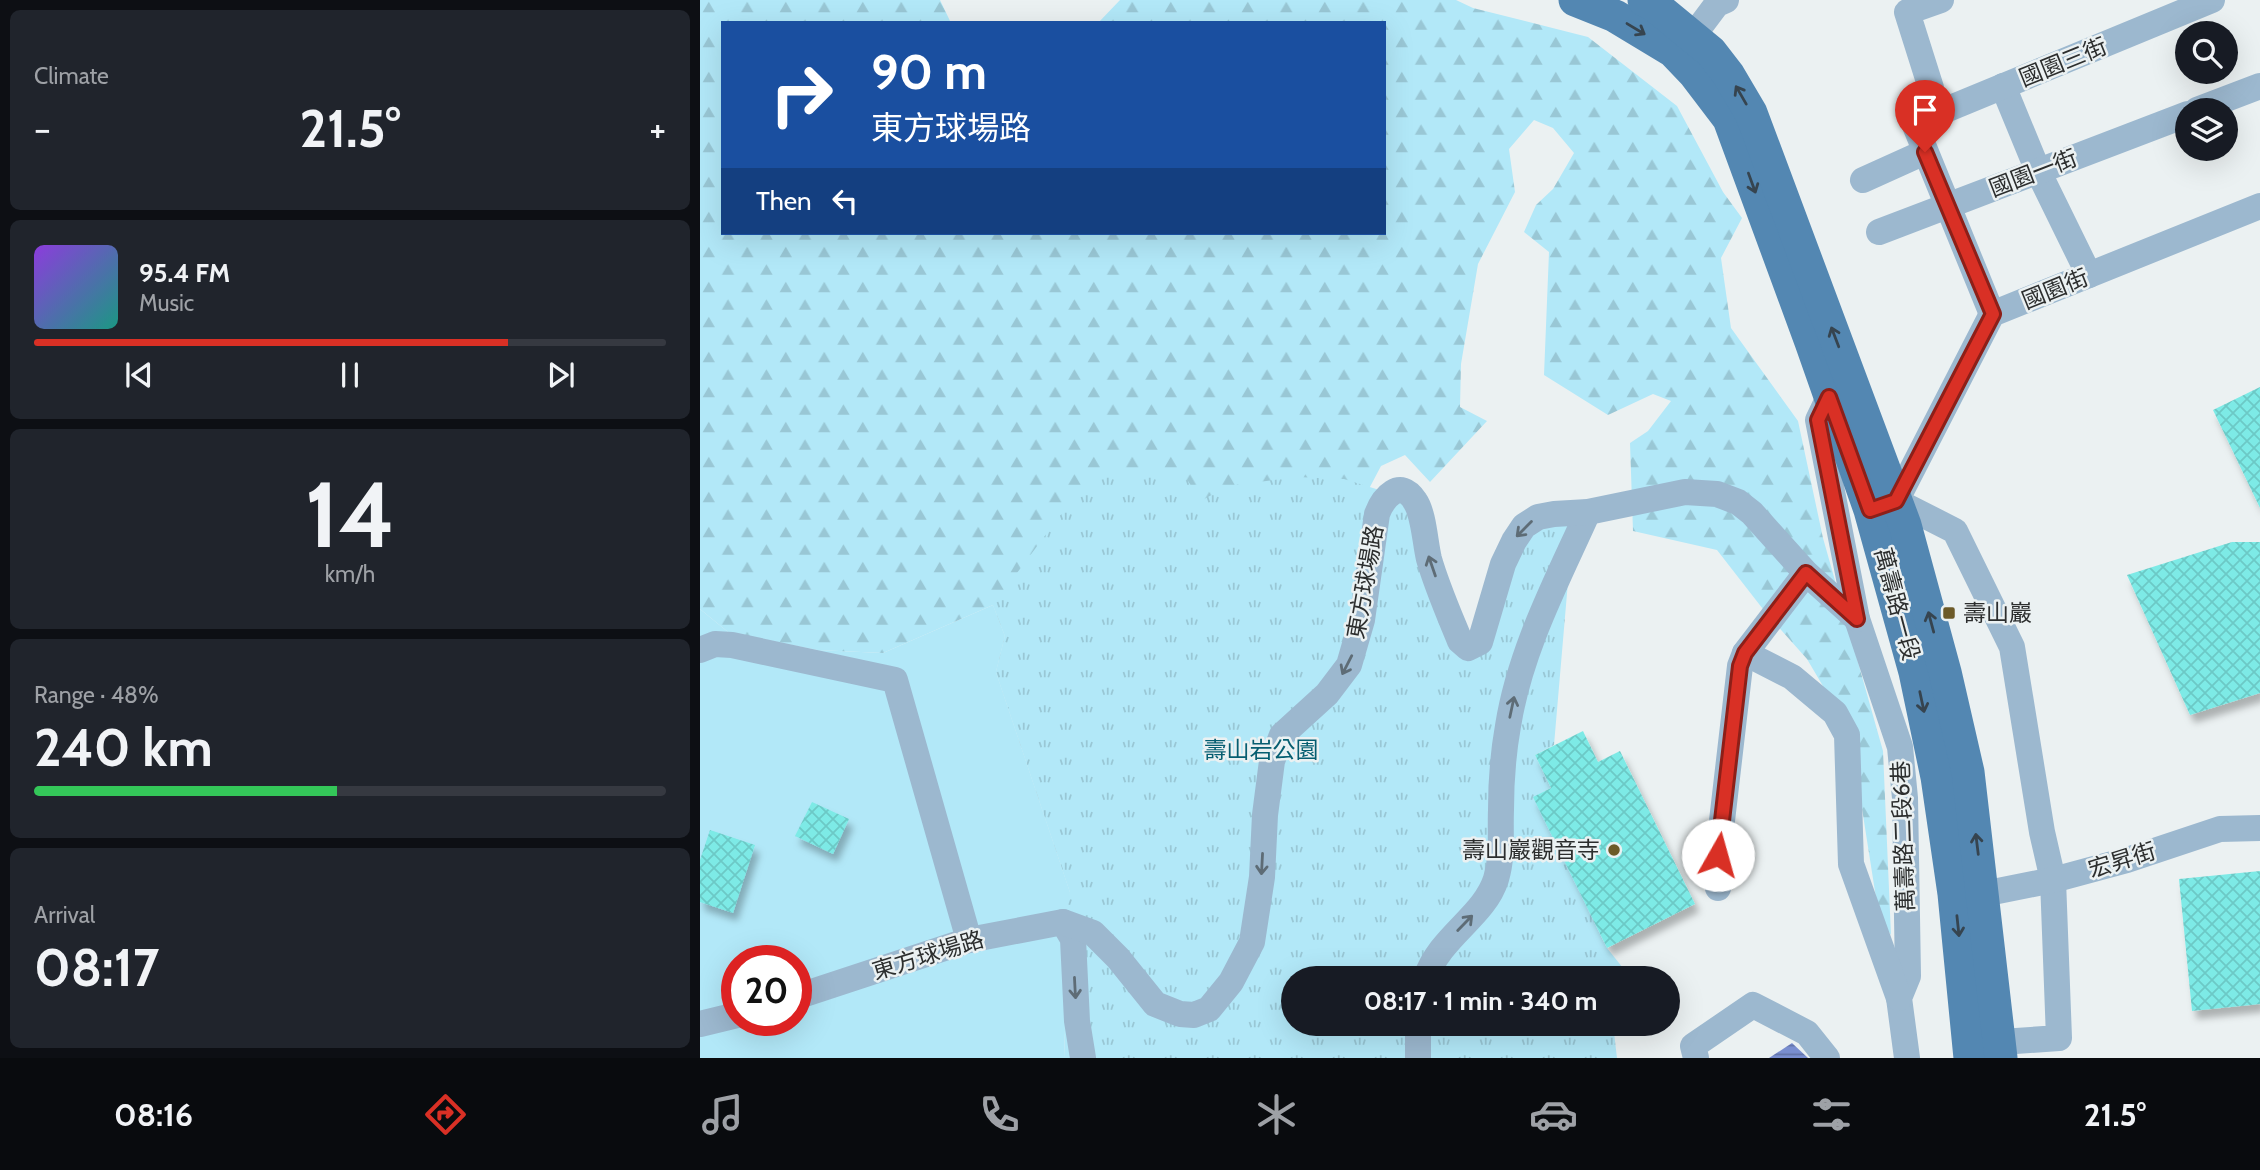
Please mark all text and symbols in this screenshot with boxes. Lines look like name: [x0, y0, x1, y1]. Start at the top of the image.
map controls: [2175, 21, 2238, 161]
button: search: [2175, 21, 2238, 84]
one-way arrow: [1626, 22, 1646, 36]
street label: 國園三街: [2015, 32, 2111, 92]
text: 90 m: [871, 42, 987, 101]
icon: right: [756, 49, 847, 140]
text: Climate: [34, 62, 109, 90]
pin: [1895, 80, 1955, 152]
one-way arrow: [1734, 86, 1748, 106]
icon: arrive: [1906, 91, 1944, 129]
text: 21.5°: [299, 97, 401, 160]
button: layers: [2175, 98, 2238, 161]
text: −: [34, 105, 51, 152]
text: +: [649, 105, 666, 152]
text: 東方球場路: [871, 108, 1031, 147]
street label: 國園一街: [1985, 143, 2081, 203]
one-way arrow: [1747, 172, 1760, 194]
icon: left: [826, 182, 864, 220]
text: Then: [756, 185, 812, 217]
text: 95.4 FM: [139, 257, 230, 289]
street label: 國園街: [2018, 263, 2092, 315]
text: Music: [139, 289, 194, 317]
one-way arrow: [1828, 326, 1840, 348]
icon: previous: [120, 356, 158, 394]
icon: pause: [331, 356, 369, 394]
icon: next: [542, 356, 580, 394]
text: 14: [305, 459, 395, 570]
one-way arrow: [1516, 521, 1533, 538]
street label: 東方球場路: [1341, 523, 1389, 641]
street label: 萬壽路一段: [1869, 545, 1925, 663]
one-way arrow: [1425, 555, 1437, 577]
text: km/h: [325, 560, 375, 588]
place label: 壽山巖: [1963, 599, 2032, 627]
marker: 壽山巖: [1941, 605, 1957, 621]
one-way arrow: [1924, 611, 1937, 634]
one-way arrow: [1339, 654, 1353, 674]
text: Range · 48%: [34, 681, 159, 709]
one-way arrow: [1915, 690, 1929, 713]
one-way arrow: [1505, 696, 1519, 719]
text: 240 km: [34, 716, 213, 779]
park label: 壽山岩公園: [1204, 736, 1319, 764]
street label: 萬壽路二段6巷: [1886, 760, 1920, 912]
position arrow: [1681, 818, 1755, 892]
one-way arrow: [1971, 833, 1984, 856]
place label: 壽山巖觀音寺: [1462, 836, 1600, 864]
street label: 宏昇街: [2085, 837, 2159, 883]
marker: 壽山巖觀音寺: [1606, 842, 1622, 858]
one-way arrow: [1256, 852, 1269, 875]
text: Arrival: [34, 901, 95, 929]
one-way arrow: [1952, 914, 1965, 937]
one-way arrow: [1456, 915, 1473, 932]
street label: 東方球場路: [869, 925, 987, 985]
text: 08:17: [34, 936, 159, 999]
speed limit sign: 20: [721, 945, 812, 1036]
one-way arrow: [1069, 976, 1082, 999]
text: 08:17 · 1 min · 340 m: [1364, 985, 1597, 1017]
icon: directions: [421, 1090, 470, 1139]
icon: music: [698, 1090, 747, 1139]
icon: phone: [975, 1090, 1024, 1139]
icon: climate: [1252, 1090, 1301, 1139]
icon: car: [1529, 1090, 1578, 1139]
icon: filters: [1807, 1090, 1856, 1139]
text: 08:16: [114, 1095, 193, 1134]
text: 21.5°: [2084, 1095, 2146, 1134]

